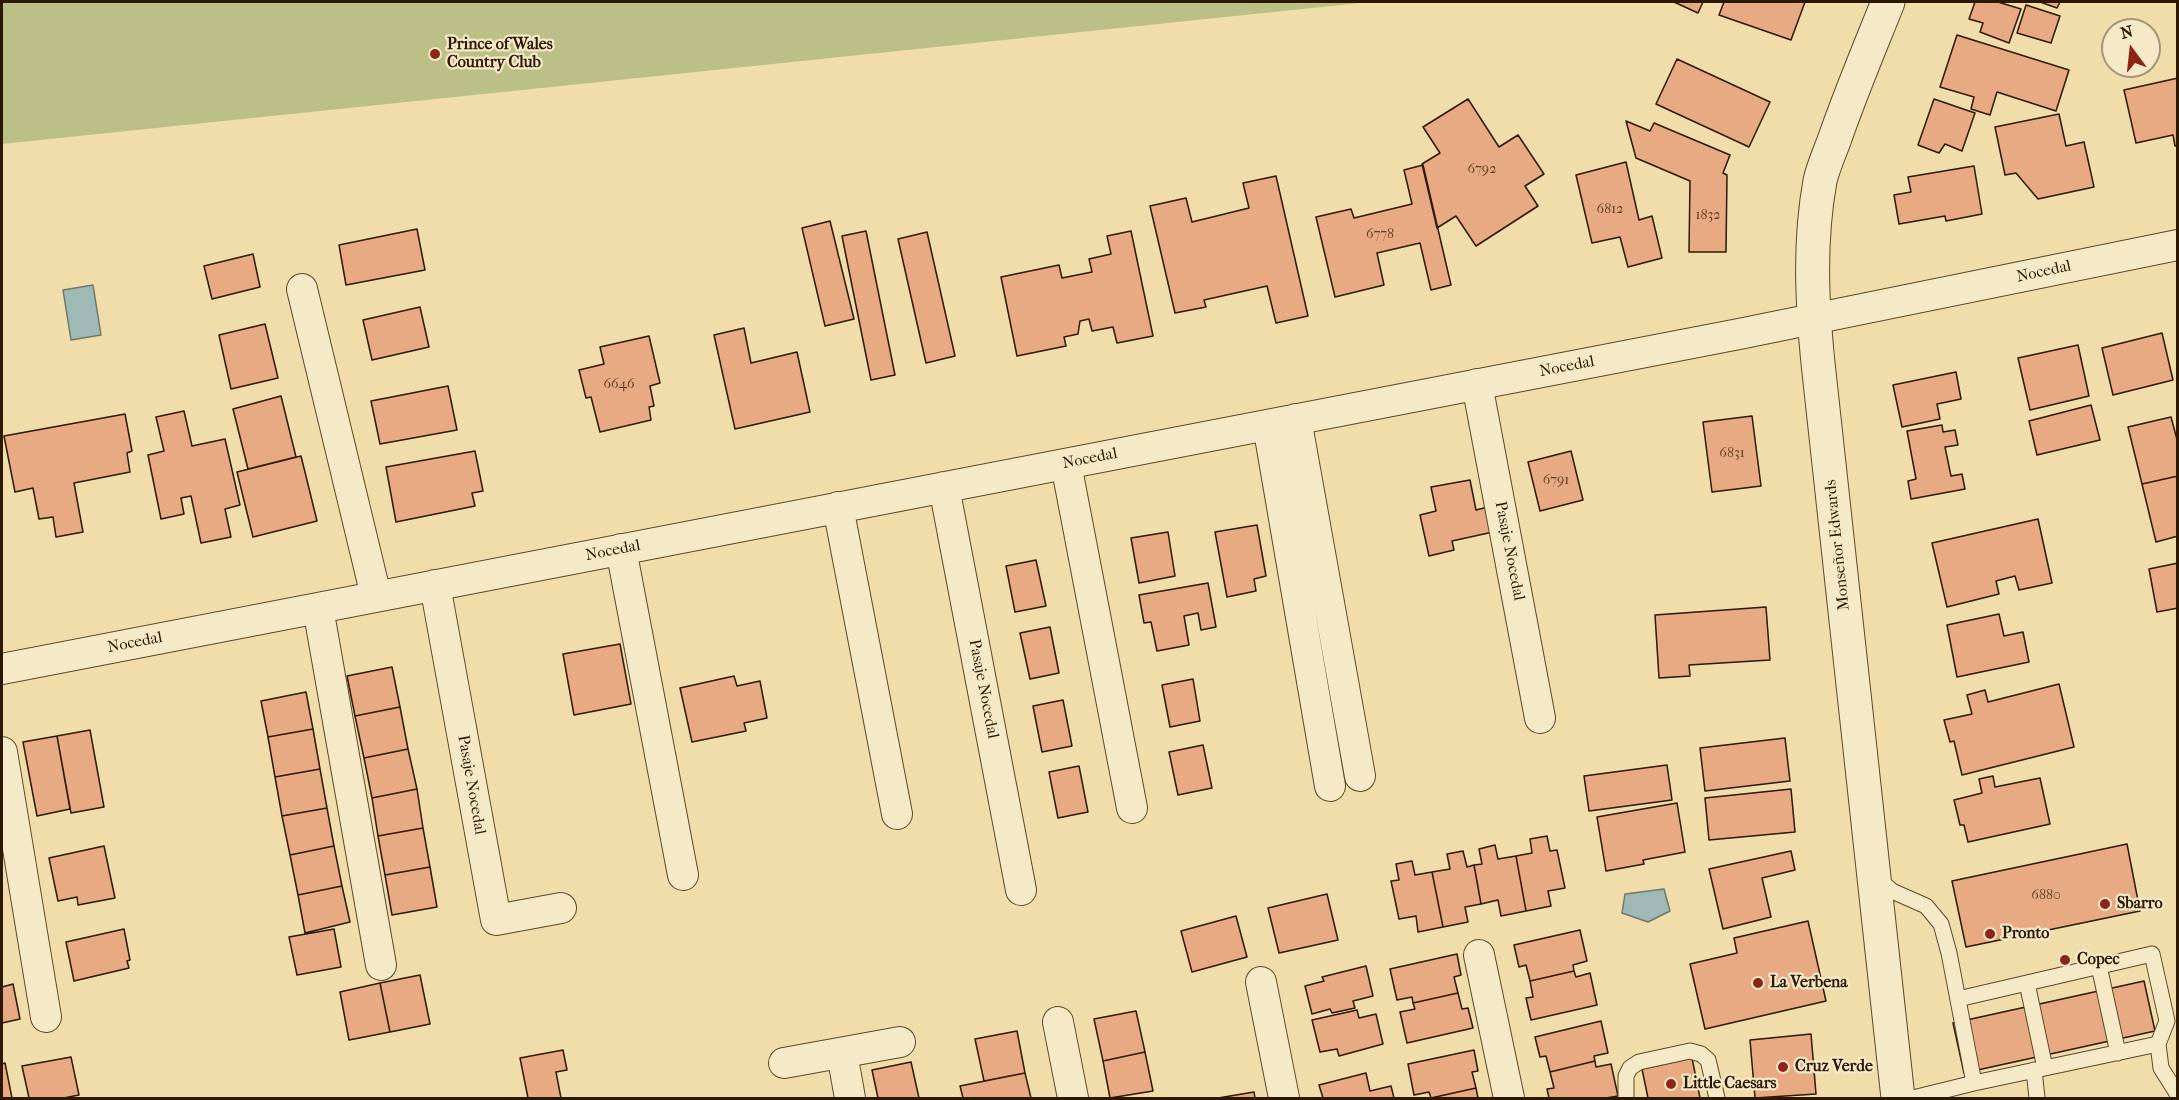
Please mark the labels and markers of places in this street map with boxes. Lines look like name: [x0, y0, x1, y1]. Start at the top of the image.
place label: Prince of Wales Country Club: [447, 35, 553, 73]
marker: Prince of Wales Country Club: [428, 47, 442, 61]
place label: Sbarro: [2117, 894, 2163, 914]
marker: Sbarro: [2098, 897, 2112, 911]
place label: Pronto: [2002, 924, 2049, 944]
marker: Pronto: [1983, 927, 1997, 941]
place label: Copec: [2077, 950, 2120, 970]
marker: Copec: [2058, 953, 2072, 967]
place label: La Verbena: [1770, 973, 1848, 993]
marker: La Verbena: [1751, 976, 1765, 990]
place label: Cruz Verde: [1795, 1057, 1873, 1077]
marker: Cruz Verde: [1776, 1060, 1790, 1074]
place label: Little Caesars: [1683, 1074, 1776, 1094]
marker: Little Caesars: [1664, 1077, 1678, 1091]

